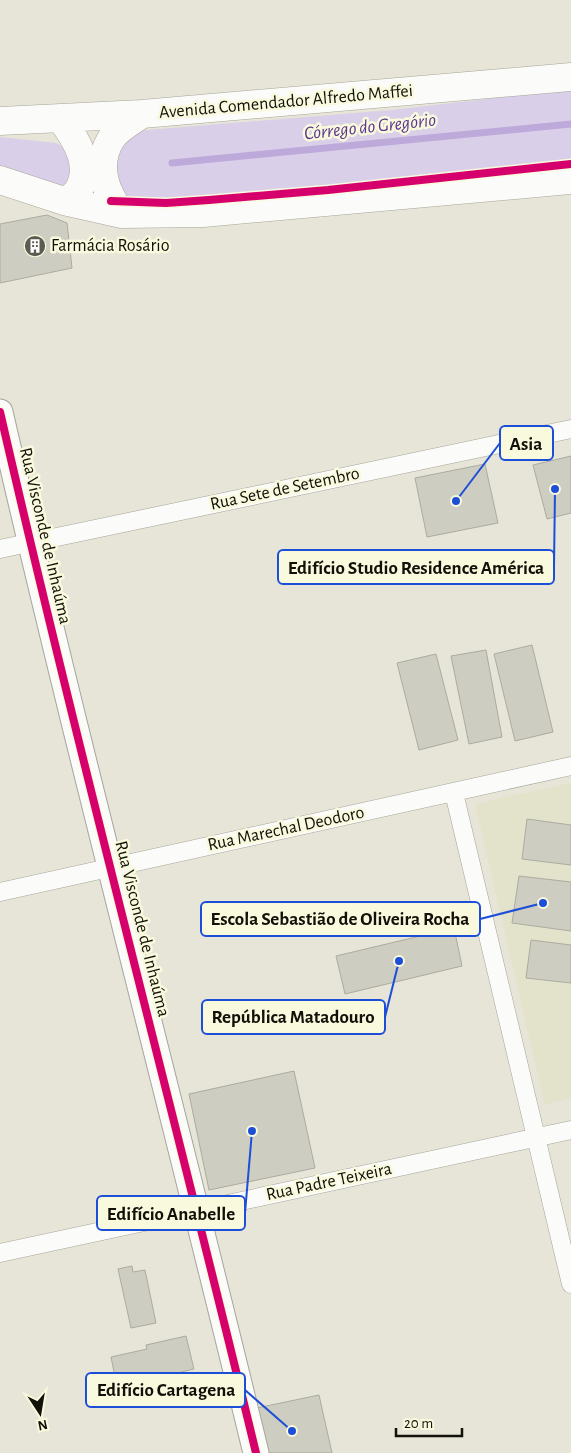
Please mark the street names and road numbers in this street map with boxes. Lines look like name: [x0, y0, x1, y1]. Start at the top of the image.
street label: Avenida Comendador Alfredo Maffei: [158, 82, 414, 122]
street label: Rua Visconde de Inhaúma: [16, 446, 74, 626]
street label: Rua Sete de Setembro: [209, 464, 361, 514]
street label: Rua Marechal Deodoro: [206, 804, 366, 854]
street label: Rua Visconde de Inhaúma: [111, 839, 173, 1019]
street label: Rua Padre Teixeira: [264, 1160, 394, 1204]

